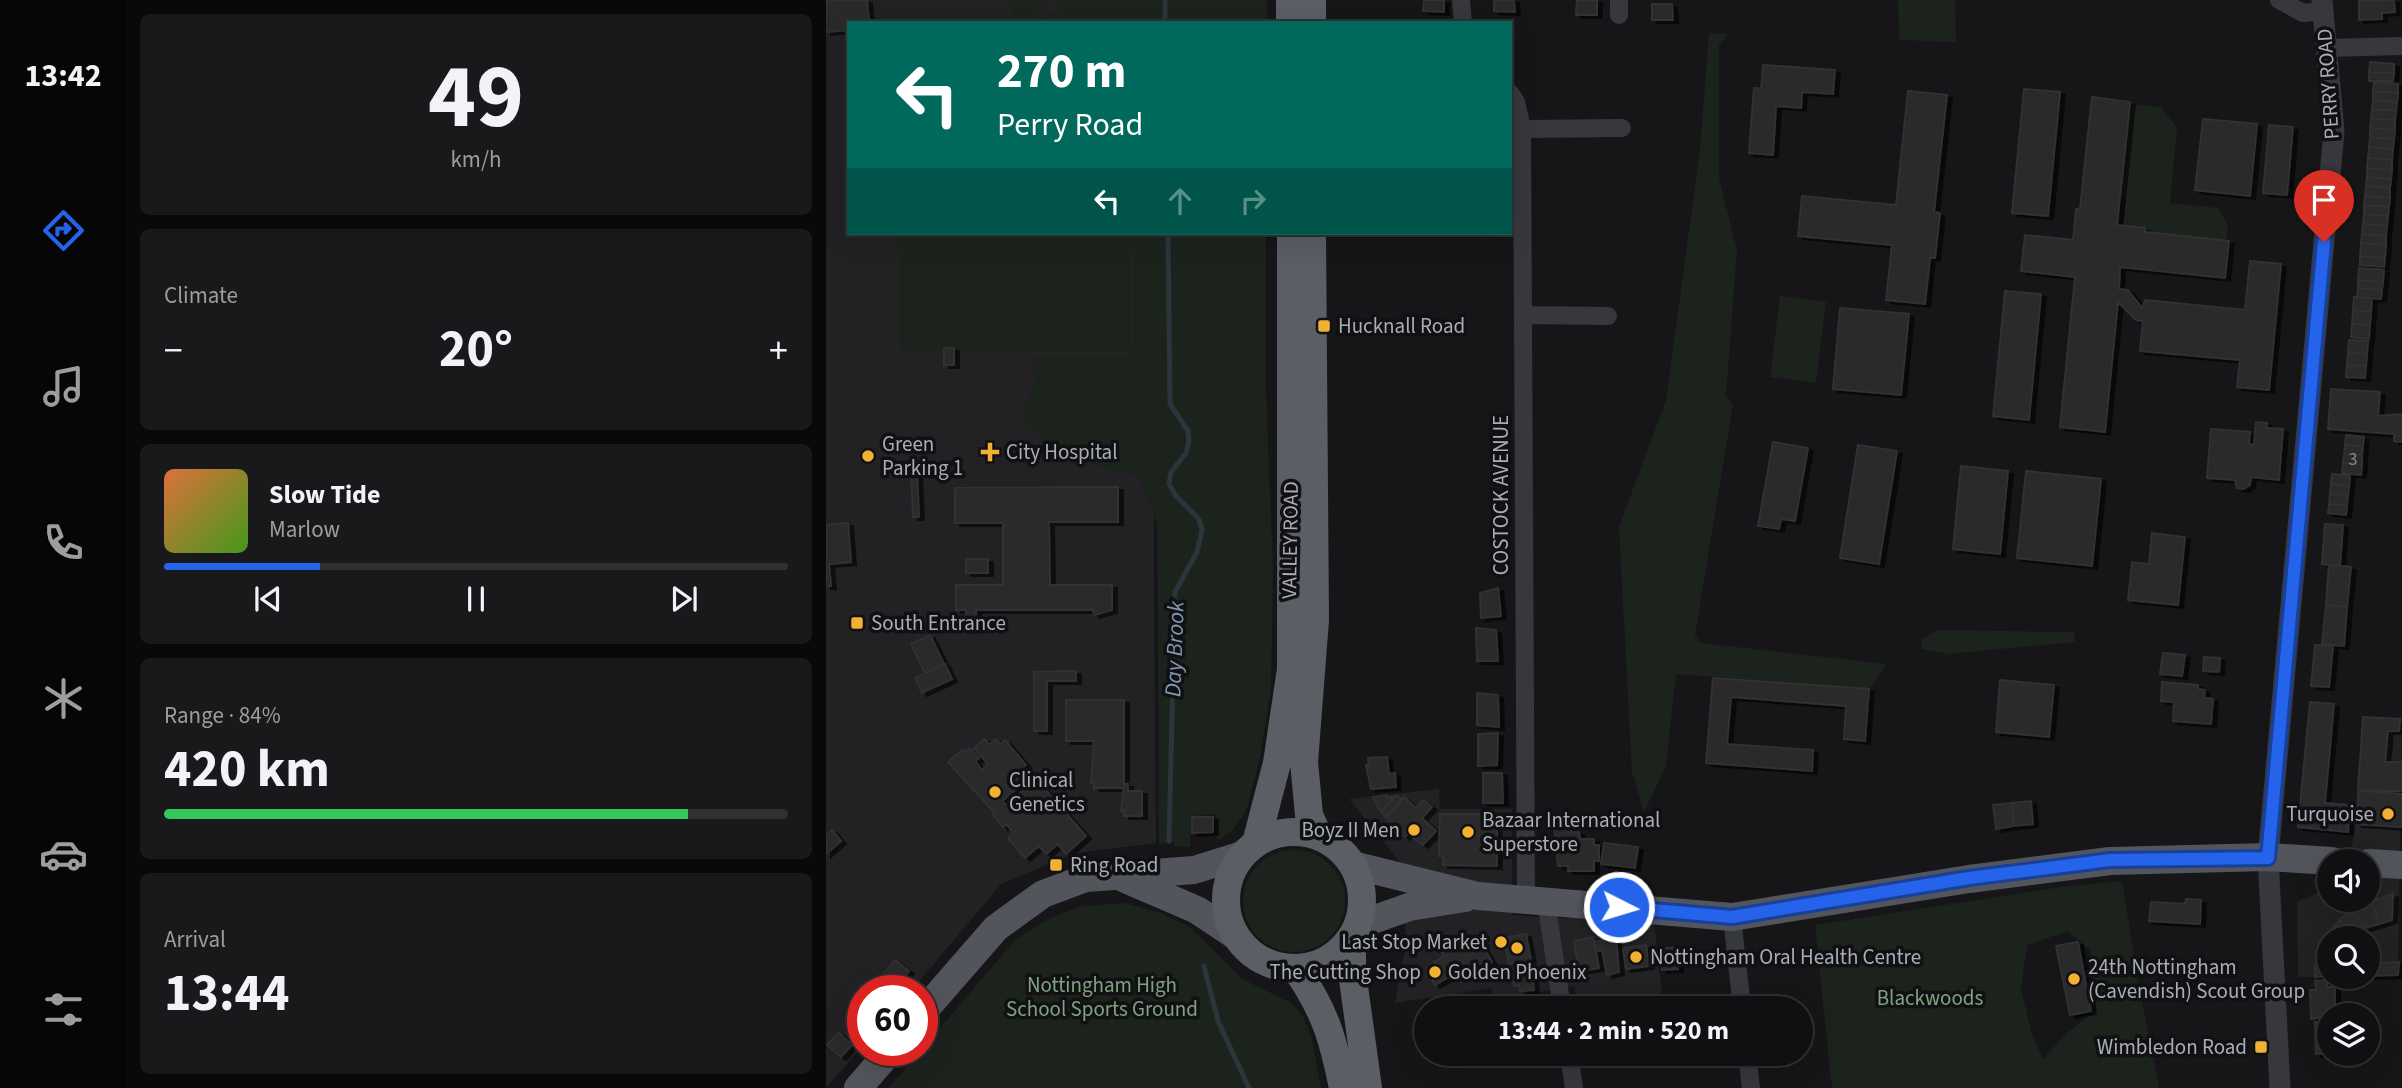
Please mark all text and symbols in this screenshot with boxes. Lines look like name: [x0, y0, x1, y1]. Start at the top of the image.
street label: PERRY ROAD: [2309, 28, 2347, 140]
text: 49: [428, 33, 524, 162]
text: 270 m: [997, 37, 1126, 107]
icon: left: [882, 49, 973, 140]
text: 13:42: [24, 53, 102, 99]
text: Perry Road: [997, 102, 1143, 148]
text: km/h: [450, 143, 502, 176]
pin: [2294, 170, 2354, 242]
icon: arrive: [2305, 181, 2343, 219]
icon: left: [1088, 182, 1126, 220]
icon: ahead: [1161, 182, 1199, 220]
icon: right: [1234, 182, 1272, 220]
icon: directions: [39, 206, 88, 255]
text: Climate: [164, 279, 238, 312]
place label: Hucknall Road: [1338, 311, 1465, 341]
text: 20°: [439, 313, 513, 387]
marker: Hucknall Road: [1316, 318, 1332, 334]
text: −: [164, 324, 183, 378]
text: +: [769, 324, 788, 378]
icon: music: [39, 362, 88, 411]
street label: COSTOCK AVENUE: [1486, 415, 1516, 575]
place label: Green Parking 1: [882, 429, 963, 483]
place label: City Hospital: [1006, 437, 1118, 467]
marker: City Hospital: [980, 442, 1000, 462]
house number: 3: [2349, 447, 2358, 472]
marker: Green Parking 1: [860, 448, 876, 464]
text: Slow Tide: [269, 476, 380, 513]
street label: VALLEY ROAD: [1274, 481, 1306, 599]
text: Marlow: [269, 513, 340, 546]
icon: phone: [39, 518, 88, 567]
icon: previous: [249, 580, 287, 618]
icon: pause: [457, 580, 495, 618]
icon: next: [665, 580, 703, 618]
water label: Day Brook: [1156, 599, 1193, 698]
place label: South Entrance: [871, 608, 1006, 638]
marker: South Entrance: [849, 615, 865, 631]
icon: climate: [39, 674, 88, 723]
text: Range · 84%: [164, 699, 281, 732]
text: 420 km: [164, 733, 330, 807]
place label: Clinical Genetics: [1009, 765, 1085, 819]
marker: Clinical Genetics: [987, 784, 1003, 800]
place label: Turquoise: [2286, 799, 2374, 829]
place label: Bazaar International Superstore: [1482, 805, 1660, 859]
marker: Turquoise: [2380, 806, 2396, 822]
place label: Boyz II Men: [1301, 815, 1400, 845]
marker: Boyz II Men: [1406, 822, 1422, 838]
marker: Bazaar International Superstore: [1460, 824, 1476, 840]
icon: car: [39, 830, 88, 879]
map controls: [2317, 849, 2380, 1066]
button: sound: [2317, 849, 2380, 912]
place label: Ring Road: [1070, 850, 1158, 880]
marker: Ring Road: [1048, 857, 1064, 873]
position arrow: [1582, 870, 1656, 944]
text: Arrival: [164, 923, 226, 956]
button: search: [2317, 926, 2380, 989]
place label: Last Stop Market: [1341, 927, 1487, 957]
marker: Last Stop Market: [1493, 934, 1509, 950]
marker: Golden Phoenix: [1509, 940, 1525, 956]
place label: Nottingham Oral Health Centre: [1650, 942, 1921, 972]
marker: Nottingham Oral Health Centre: [1628, 949, 1644, 965]
place label: 24th Nottingham (Cavendish) Scout Group: [2088, 952, 2305, 1006]
text: 13:44: [164, 957, 289, 1031]
place label: The Cutting Shop: [1270, 957, 1421, 987]
place label: Golden Phoenix: [1448, 957, 1587, 987]
marker: The Cutting Shop: [1427, 964, 1443, 980]
park label: Nottingham High School Sports Ground: [1006, 970, 1198, 1024]
marker: 24th Nottingham (Cavendish) Scout Group: [2066, 971, 2082, 987]
speed limit sign: 60: [847, 975, 938, 1066]
park label: Blackwoods: [1877, 983, 1983, 1013]
icon: filters: [39, 985, 88, 1034]
button: layers: [2317, 1003, 2380, 1066]
text: 13:44 · 2 min · 520 m: [1498, 1012, 1729, 1049]
place label: Wimbledon Road: [2097, 1032, 2247, 1062]
marker: Wimbledon Road: [2253, 1039, 2269, 1055]

